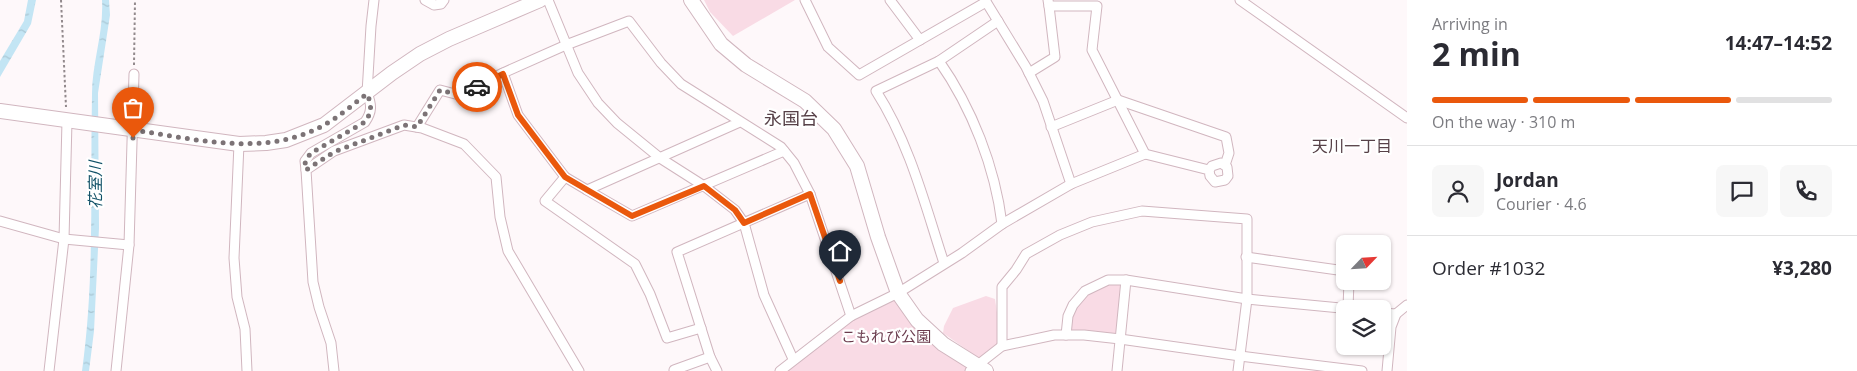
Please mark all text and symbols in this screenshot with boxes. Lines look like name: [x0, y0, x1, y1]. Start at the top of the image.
text: Arriving in: [1432, 13, 1508, 35]
text: 14:47–14:52: [1725, 30, 1832, 56]
text: 2 min: [1432, 32, 1521, 75]
courier: [452, 62, 502, 112]
icon: car: [463, 73, 491, 101]
pin: [112, 87, 154, 138]
icon: bag: [119, 94, 147, 122]
district label: 永国台: [764, 106, 818, 130]
text: On the way · 310 m: [1432, 111, 1575, 133]
district label: 天川一丁目: [1312, 135, 1392, 157]
water label: 花室川: [84, 159, 106, 209]
button: person: [1432, 165, 1484, 217]
button: chat: [1716, 165, 1768, 217]
button: phone: [1780, 165, 1832, 217]
text: Jordan: [1496, 167, 1559, 193]
text: Courier · 4.6: [1496, 193, 1587, 215]
pin: [819, 230, 861, 281]
north arrow: [1336, 235, 1391, 290]
map controls: [1336, 235, 1391, 355]
icon: home: [826, 237, 854, 265]
text: Order #1032: [1432, 255, 1545, 281]
text: ¥3,280: [1772, 255, 1832, 281]
button: layers: [1336, 300, 1391, 355]
park label: こもれび公園: [841, 326, 931, 346]

